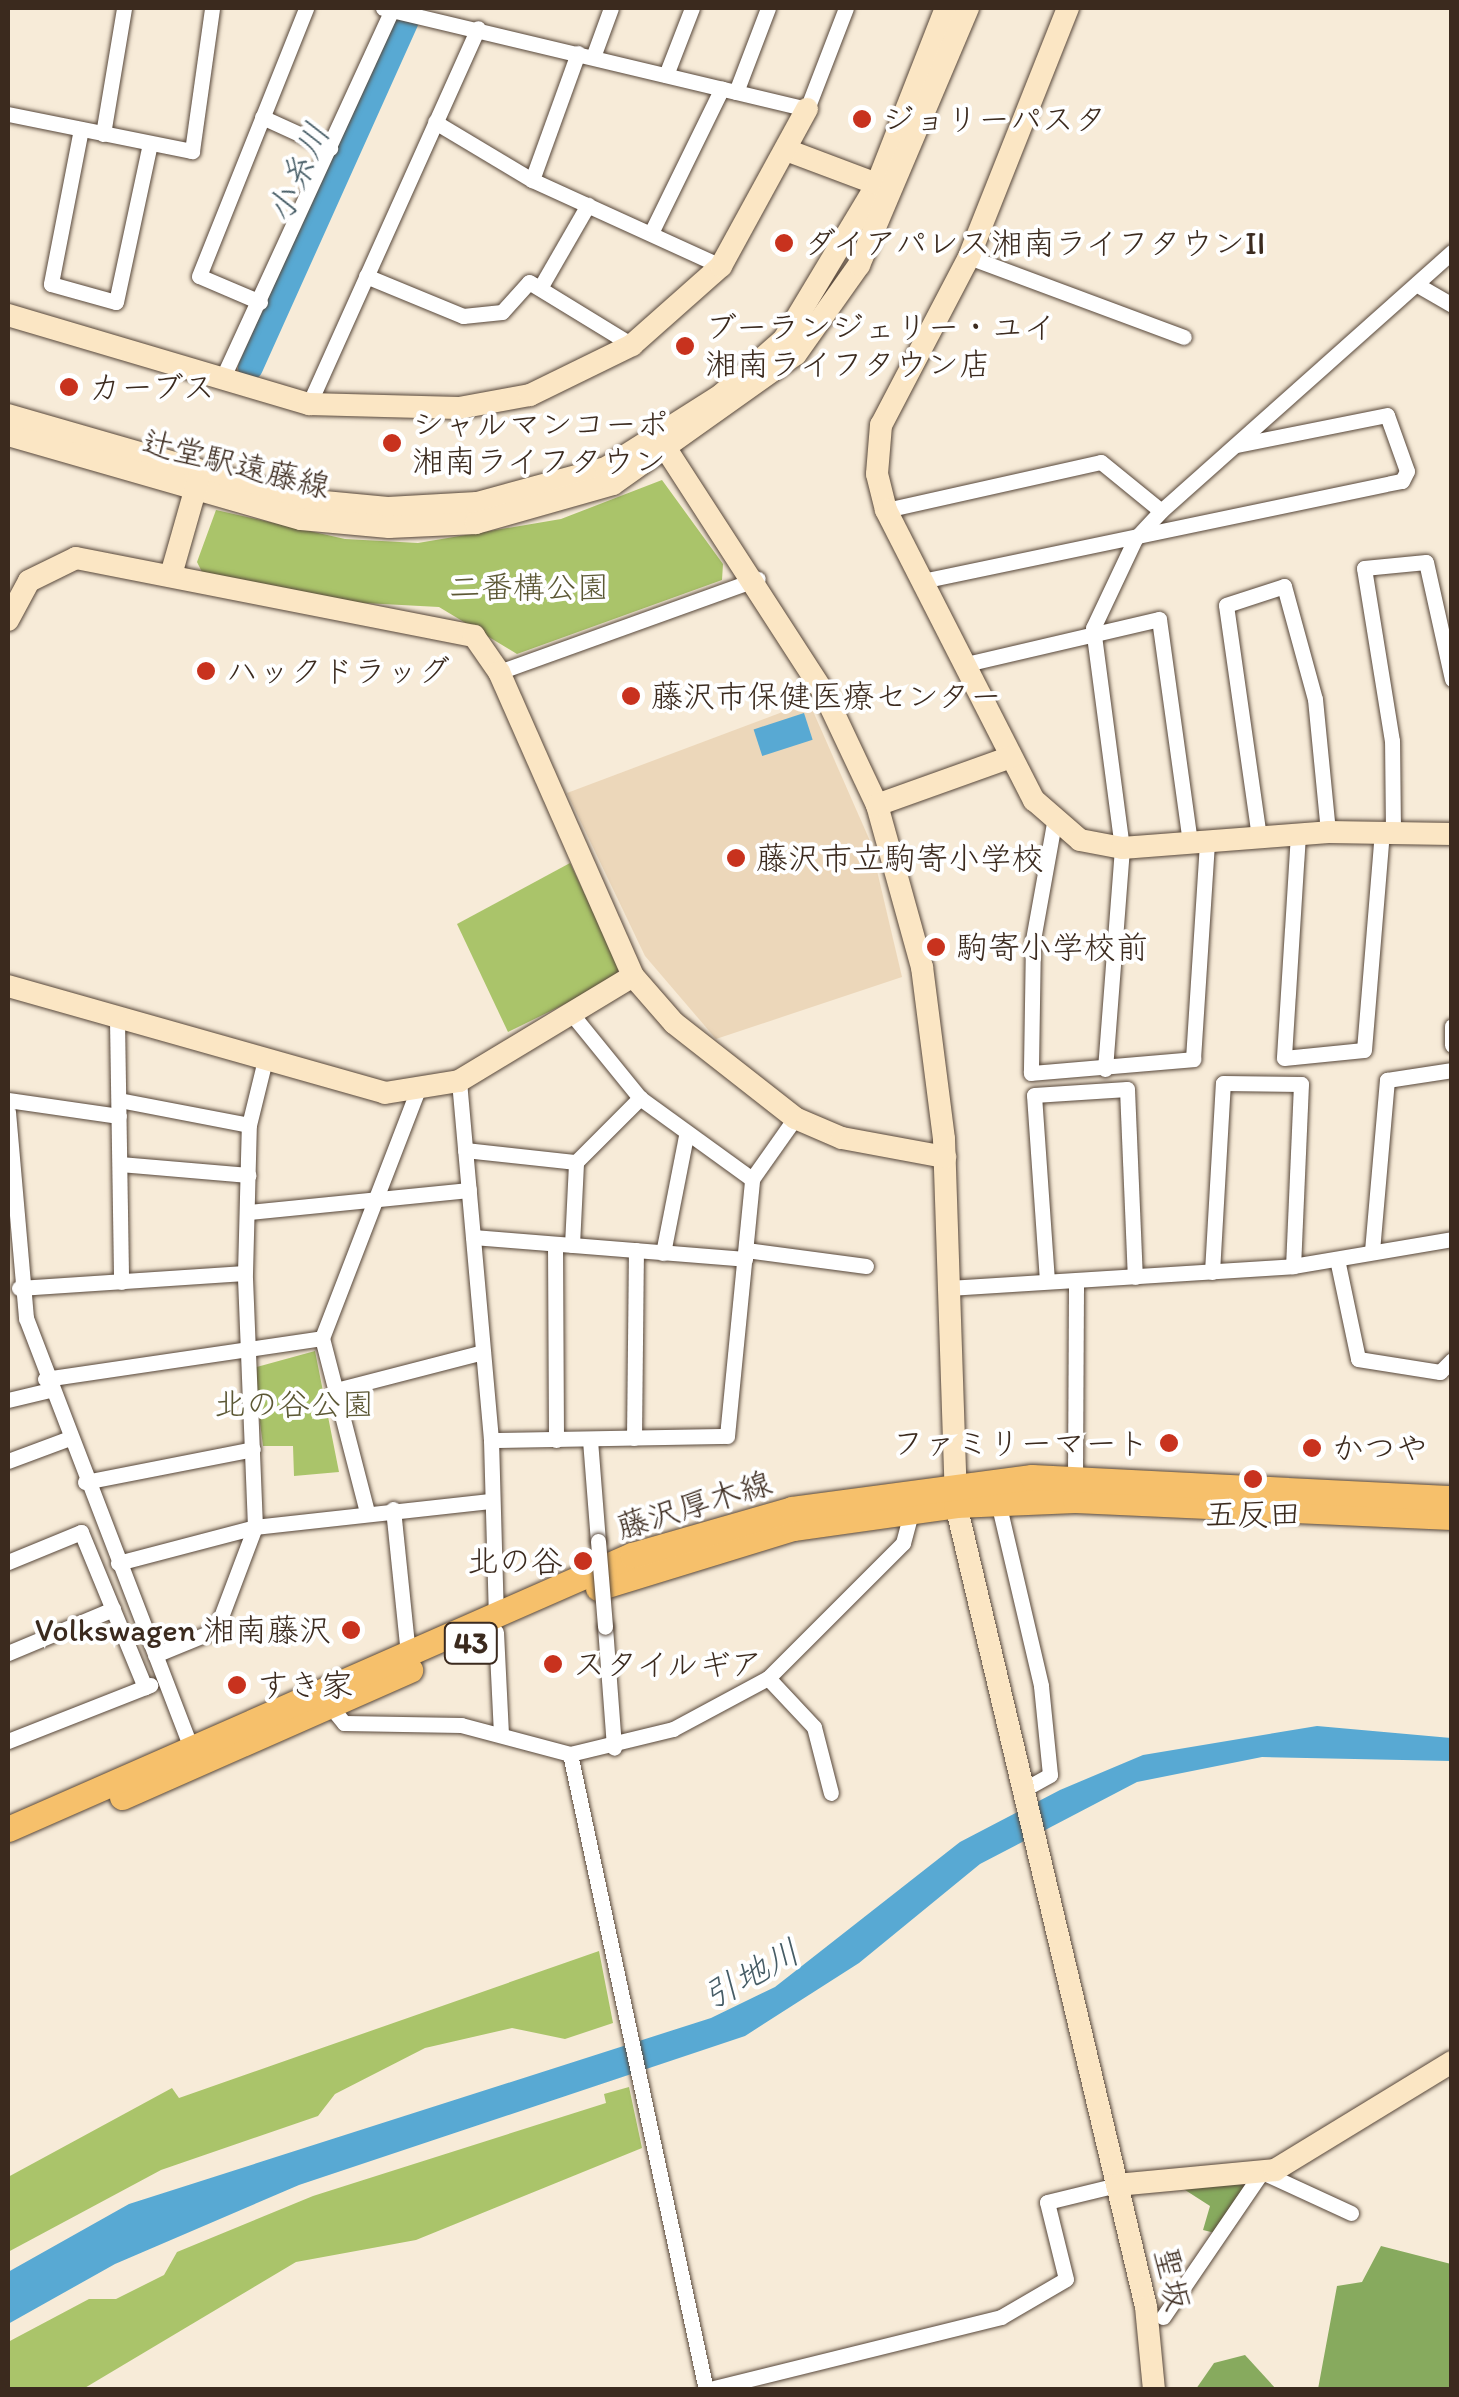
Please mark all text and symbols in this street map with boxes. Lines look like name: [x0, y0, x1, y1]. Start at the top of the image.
place label: ジョリーパスタ: [882, 100, 1106, 138]
marker: ジョリーパスタ: [851, 108, 873, 130]
water label: 小糸川: [257, 116, 339, 230]
place label: ダイアパレス湘南ライフタウンII: [804, 224, 1272, 262]
marker: ダイアパレス湘南ライフタウンII: [773, 232, 795, 254]
place label: ブーランジェリー・ユイ 湘南ライフタウン店: [705, 309, 1055, 384]
marker: ブーランジェリー・ユイ 湘南ライフタウン店: [674, 335, 696, 357]
place label: カーブス: [89, 368, 217, 406]
marker: カーブス: [58, 376, 80, 398]
place label: シャルマンコーポ 湘南ライフタウン: [412, 406, 668, 481]
street label: 辻堂駅遠藤線: [138, 422, 334, 506]
marker: シャルマンコーポ 湘南ライフタウン: [381, 432, 403, 454]
park label: 二番構公園: [449, 568, 609, 606]
place label: ハックドラッグ: [226, 652, 450, 690]
marker: ハックドラッグ: [195, 660, 217, 682]
place label: 藤沢市保健医療センター: [651, 677, 1003, 715]
marker: 藤沢市保健医療センター: [620, 685, 642, 707]
place label: 藤沢市立駒寄小学校: [756, 839, 1044, 877]
marker: 藤沢市立駒寄小学校: [725, 847, 747, 869]
place label: 駒寄小学校前: [956, 928, 1148, 966]
marker: 駒寄小学校前: [925, 936, 947, 958]
park label: 北の谷公園: [214, 1385, 374, 1423]
place label: ファミリーマート: [893, 1424, 1149, 1462]
place label: かつや: [1332, 1429, 1428, 1467]
marker: ファミリーマート: [1158, 1432, 1180, 1454]
marker: かつや: [1301, 1437, 1323, 1459]
street label: 藤沢厚木線: [612, 1463, 776, 1547]
marker: 五反田: [1242, 1468, 1264, 1490]
place label: 五反田: [1205, 1495, 1301, 1533]
place label: 北の谷: [467, 1542, 563, 1580]
marker: 北の谷: [572, 1550, 594, 1572]
place label: Volkswagen 湘南藤沢: [35, 1611, 331, 1649]
road number: 43: [444, 1618, 498, 1668]
marker: Volkswagen 湘南藤沢: [340, 1619, 362, 1641]
place label: スタイルギア: [573, 1645, 765, 1683]
marker: スタイルギア: [542, 1653, 564, 1675]
place label: すき家: [257, 1666, 353, 1704]
marker: すき家: [226, 1674, 248, 1696]
water label: 引地川: [695, 1930, 807, 2018]
street label: 聖坂: [1146, 2244, 1198, 2314]

